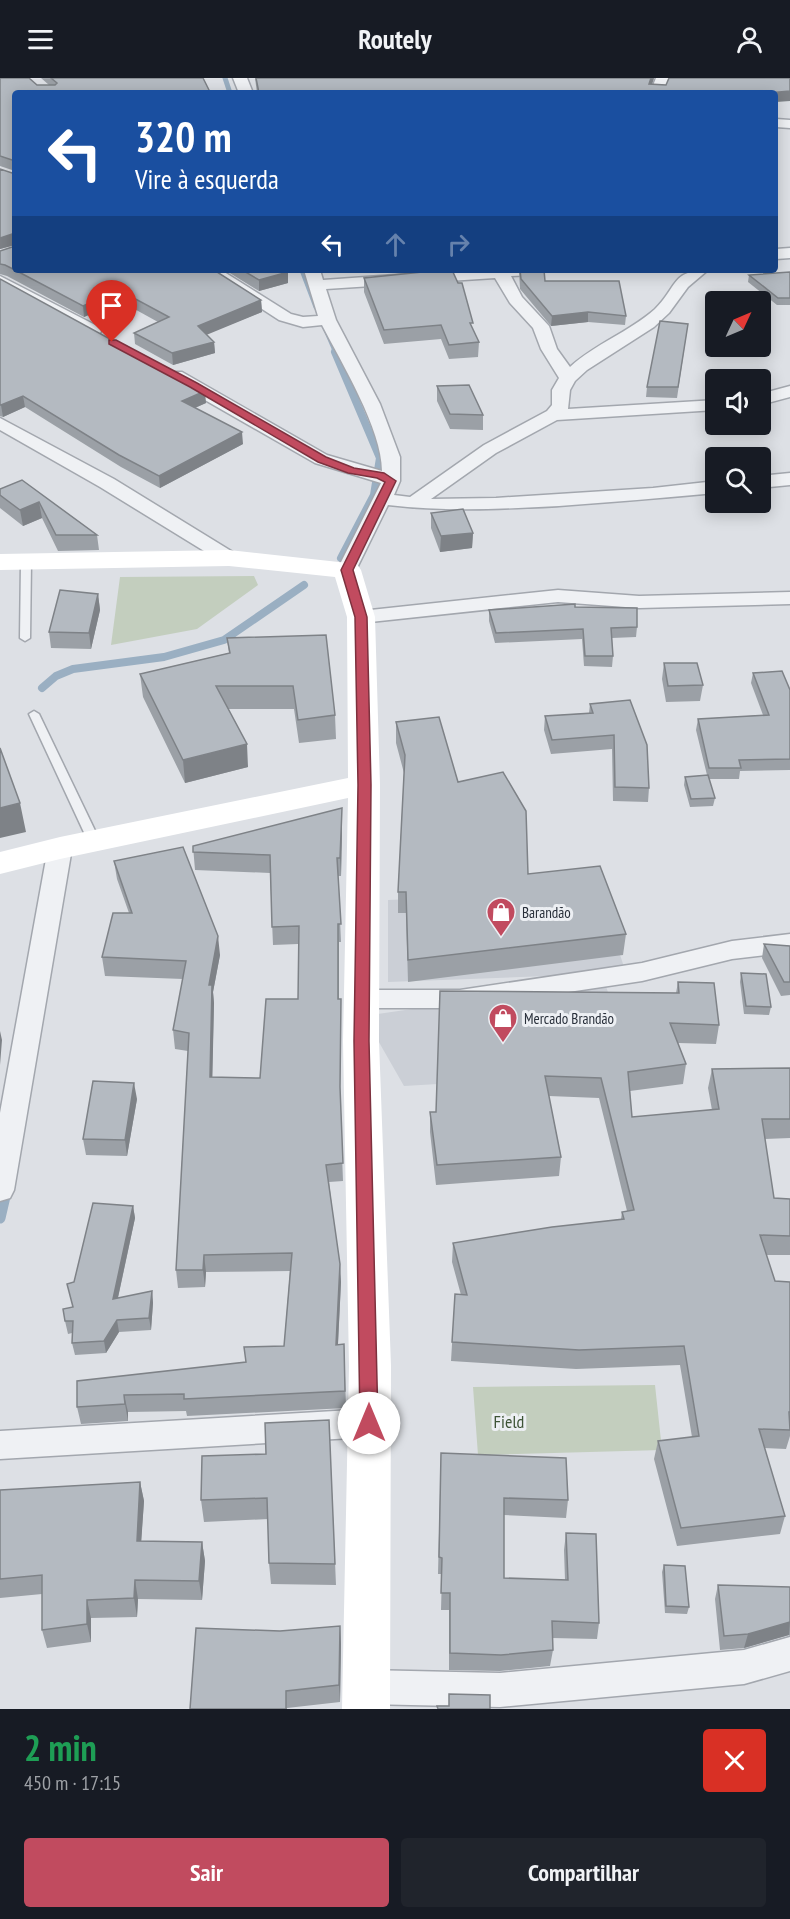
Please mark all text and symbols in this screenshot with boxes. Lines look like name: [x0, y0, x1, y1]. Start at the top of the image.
text: Routely: [358, 22, 432, 56]
icon: menu: [24, 23, 57, 56]
icon: person: [733, 23, 766, 56]
text: 320 m: [135, 109, 232, 164]
icon: left: [36, 114, 114, 192]
text: Vire à esquerda: [135, 162, 279, 196]
icon: left: [316, 228, 349, 261]
icon: ahead: [379, 228, 412, 261]
icon: right: [442, 228, 475, 261]
pin: [86, 280, 137, 342]
icon: arrive: [95, 289, 128, 322]
north arrow: [705, 291, 771, 357]
map controls: [705, 291, 771, 513]
button: sound: [705, 369, 771, 435]
button: search: [705, 447, 771, 513]
shop icon: Barandão: [485, 896, 517, 938]
place label: Barandão: [522, 903, 571, 922]
shop icon: Mercado Brandão: [487, 1002, 519, 1044]
place label: Mercado Brandão: [524, 1009, 614, 1028]
position arrow: [337, 1391, 401, 1455]
park label: Field: [494, 1410, 524, 1433]
text: 2 min: [24, 1724, 97, 1771]
button: close: [703, 1729, 766, 1792]
text: 450 m · 17:15: [24, 1770, 121, 1796]
button: Sair: [24, 1838, 389, 1907]
button: Compartilhar: [401, 1838, 766, 1907]

